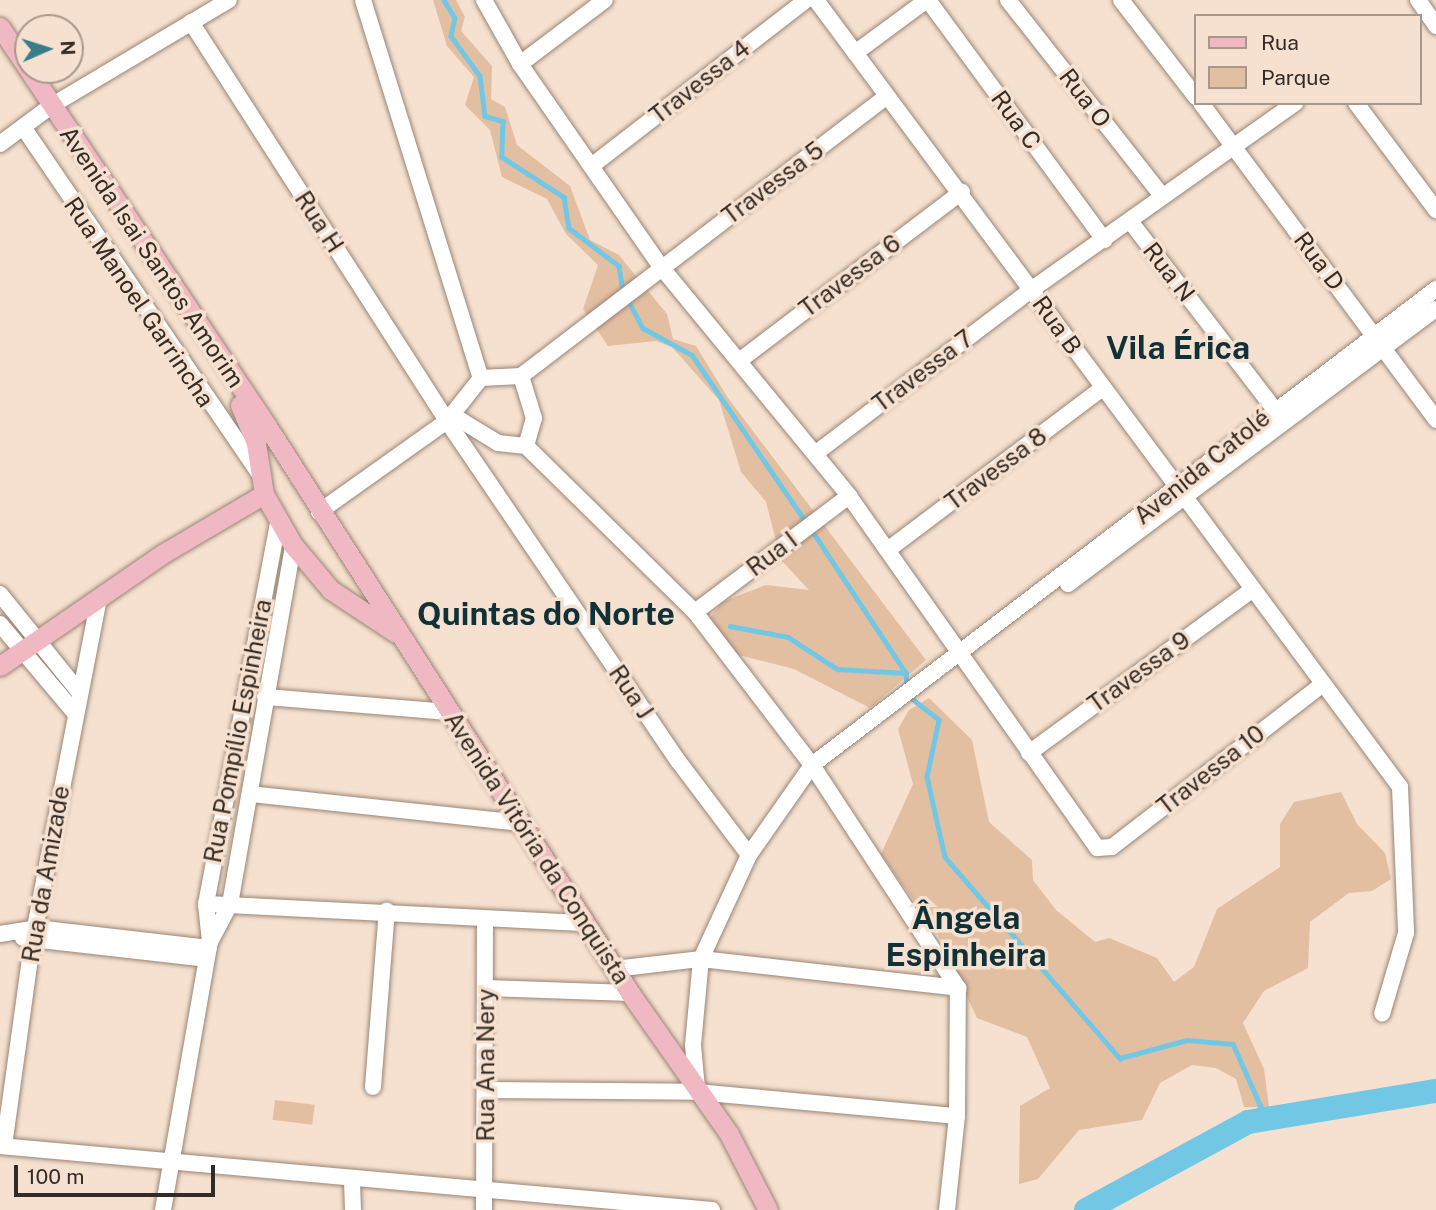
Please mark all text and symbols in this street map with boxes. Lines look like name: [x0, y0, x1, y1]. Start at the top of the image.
north arrow: [14, 14, 84, 84]
legend: [1194, 14, 1422, 105]
text: Rua: [1261, 30, 1299, 55]
street label: Travessa 4: [644, 34, 756, 130]
text: N: [57, 40, 79, 56]
street label: Rua O: [1053, 63, 1117, 133]
text: Parque: [1261, 65, 1330, 90]
street label: Rua C: [985, 85, 1047, 155]
street label: Avenida Isai Santos Amorim: [54, 121, 250, 393]
street label: Travessa 5: [717, 136, 829, 230]
street label: Rua H: [289, 186, 349, 258]
street label: Rua Manoel Garrincha: [58, 191, 220, 413]
street label: Rua D: [1288, 226, 1350, 296]
street label: Travessa 6: [794, 229, 906, 323]
street label: Rua N: [1137, 237, 1201, 307]
street label: Rua B: [1026, 290, 1088, 360]
street label: Travessa 7: [867, 324, 979, 418]
district label: Vila Érica: [1106, 329, 1250, 367]
street label: Avenida Catolé: [1128, 404, 1276, 530]
street label: Travessa 8: [940, 422, 1052, 516]
street label: Rua I: [741, 526, 803, 582]
district label: Quintas do Norte: [417, 595, 675, 633]
street label: Rua Pompílio Espinheira: [198, 597, 278, 865]
street label: Travessa 9: [1082, 625, 1196, 719]
street label: Rua J: [603, 660, 659, 724]
street label: Avenida Vitória da Conquista: [438, 706, 636, 990]
street label: Travessa 10: [1152, 719, 1270, 821]
street label: Rua da Amizade: [16, 783, 76, 965]
district label: Ângela Espinheira: [885, 900, 1047, 975]
street label: Rua Ana Nery: [472, 988, 500, 1142]
scale bar: [18, 1150, 219, 1194]
text: 100 m: [27, 1164, 84, 1189]

